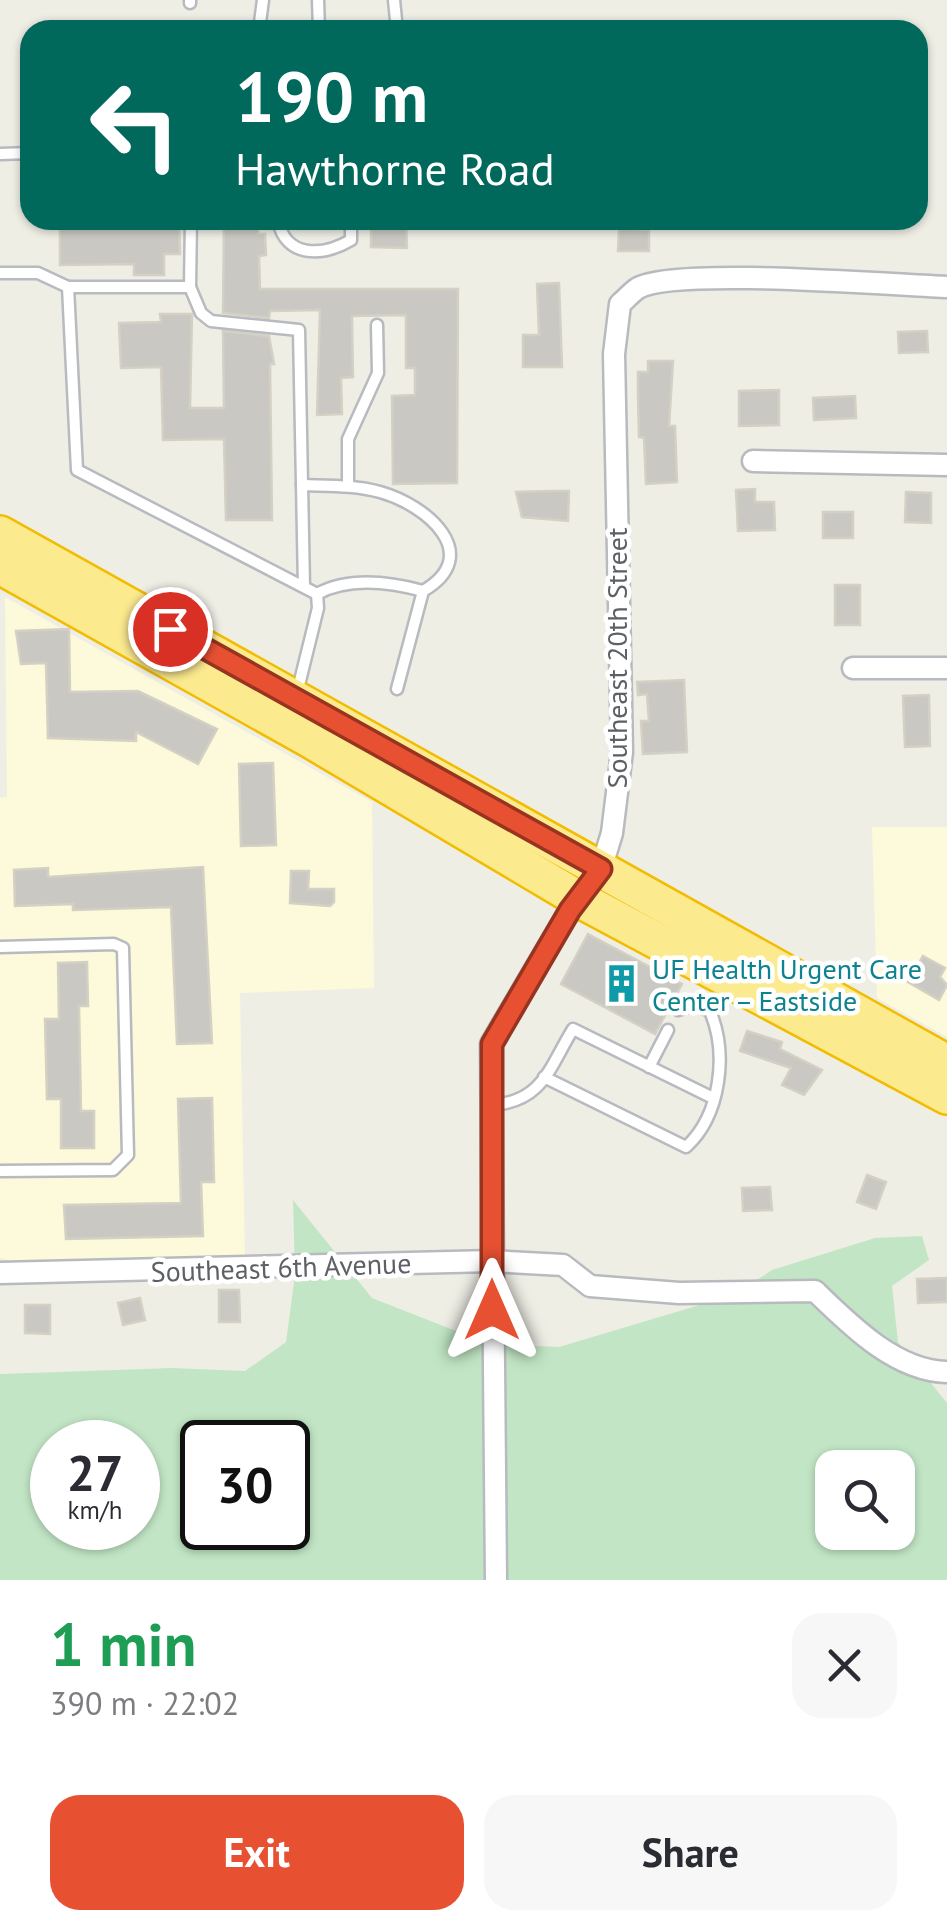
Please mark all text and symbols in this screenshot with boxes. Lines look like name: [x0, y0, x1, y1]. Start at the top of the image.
text: 190 m: [235, 51, 428, 141]
icon: left: [70, 60, 200, 190]
text: Hawthorne Road: [235, 139, 555, 197]
street label: Southeast 20th Street: [598, 527, 635, 788]
pin: [128, 587, 213, 672]
icon: arrive: [143, 602, 198, 657]
place label: UF Health Urgent Care Center – Eastside: [652, 950, 922, 1019]
building icon: UF Health Urgent Care Center – Eastside: [601, 963, 643, 1005]
street label: Southeast 6th Avenue: [150, 1244, 412, 1290]
position arrow: [440, 1258, 544, 1362]
speed limit sign: 30: [180, 1420, 310, 1550]
text: 27: [67, 1440, 123, 1505]
map controls: [815, 1450, 915, 1550]
button: search: [815, 1450, 915, 1550]
text: km/h: [68, 1494, 122, 1526]
text: 1 min: [50, 1605, 196, 1683]
button: close: [792, 1613, 897, 1718]
text: 390 m · 22:02: [50, 1682, 239, 1724]
button: Exit: [50, 1795, 464, 1910]
button: Share: [484, 1795, 897, 1910]

